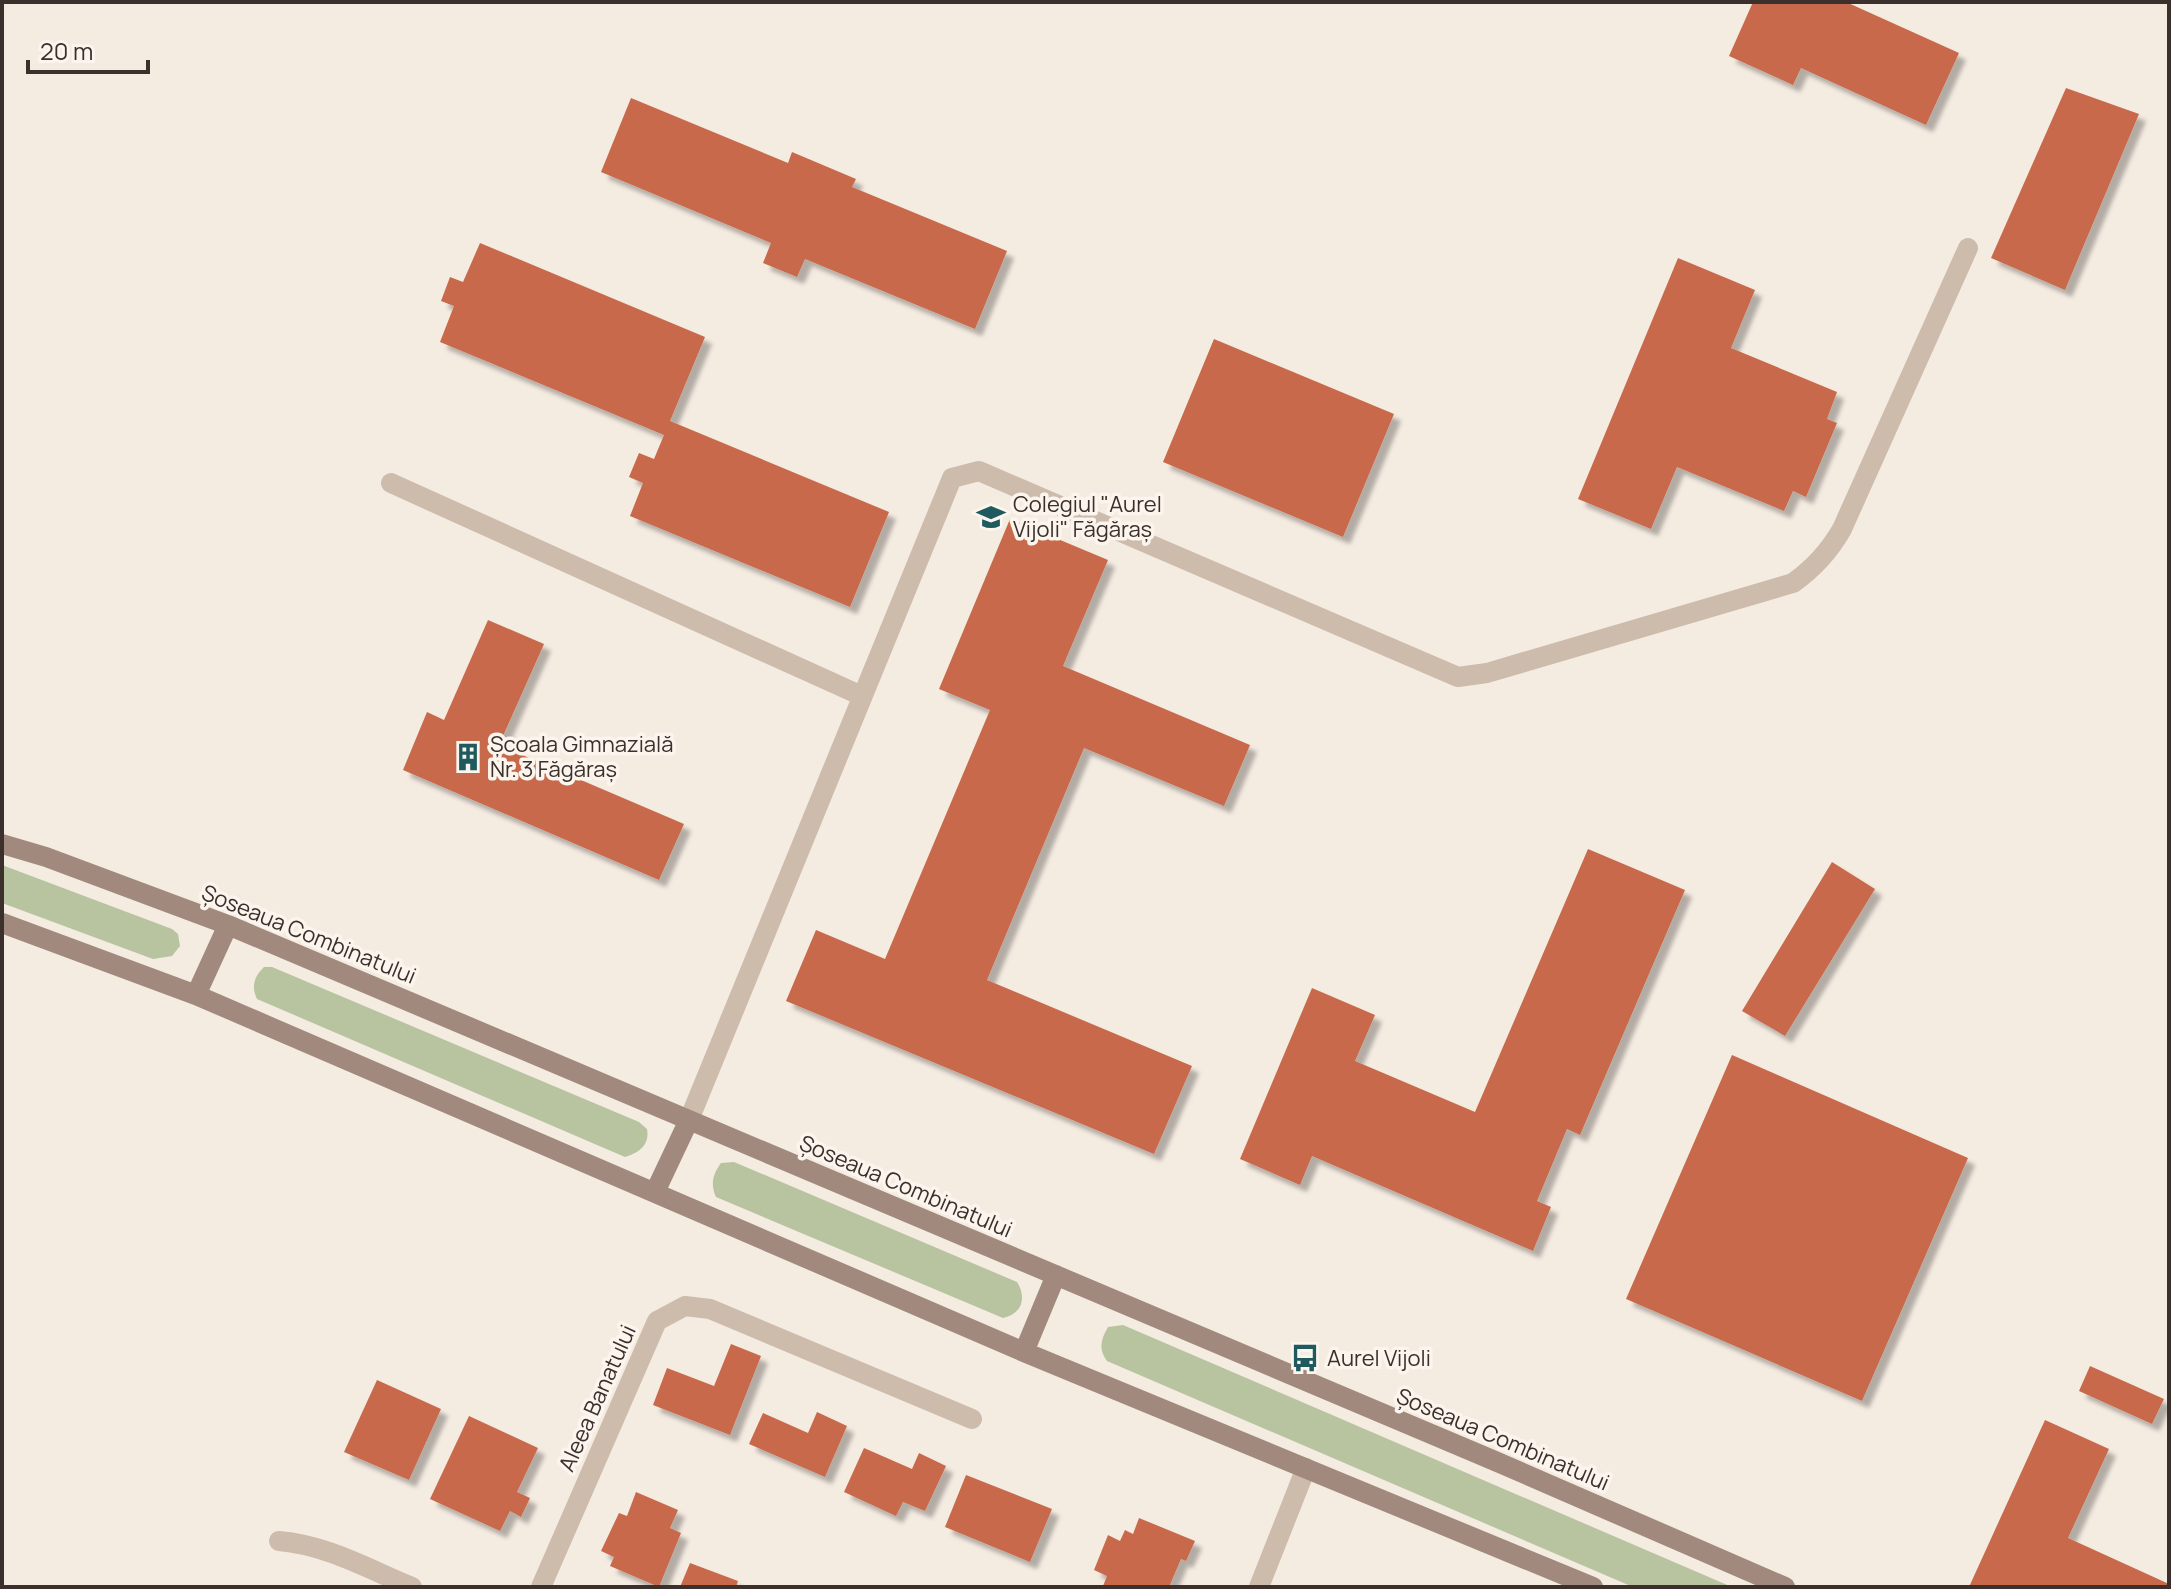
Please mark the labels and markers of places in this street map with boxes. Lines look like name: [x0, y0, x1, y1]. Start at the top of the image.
place label: Colegiul "Aurel Vijoli" Făgăraș: [1013, 489, 1162, 544]
school or university icon: Colegiul "Aurel Vijoli" Făgăraș: [976, 502, 1006, 532]
place label: Școala Gimnazială Nr. 3 Făgăraș: [490, 729, 673, 784]
building icon: Școala Gimnazială Nr. 3 Făgăraș: [453, 742, 483, 772]
bus stop icon: Aurel Vijoli: [1290, 1343, 1320, 1373]
place label: Aurel Vijoli: [1327, 1343, 1431, 1373]

